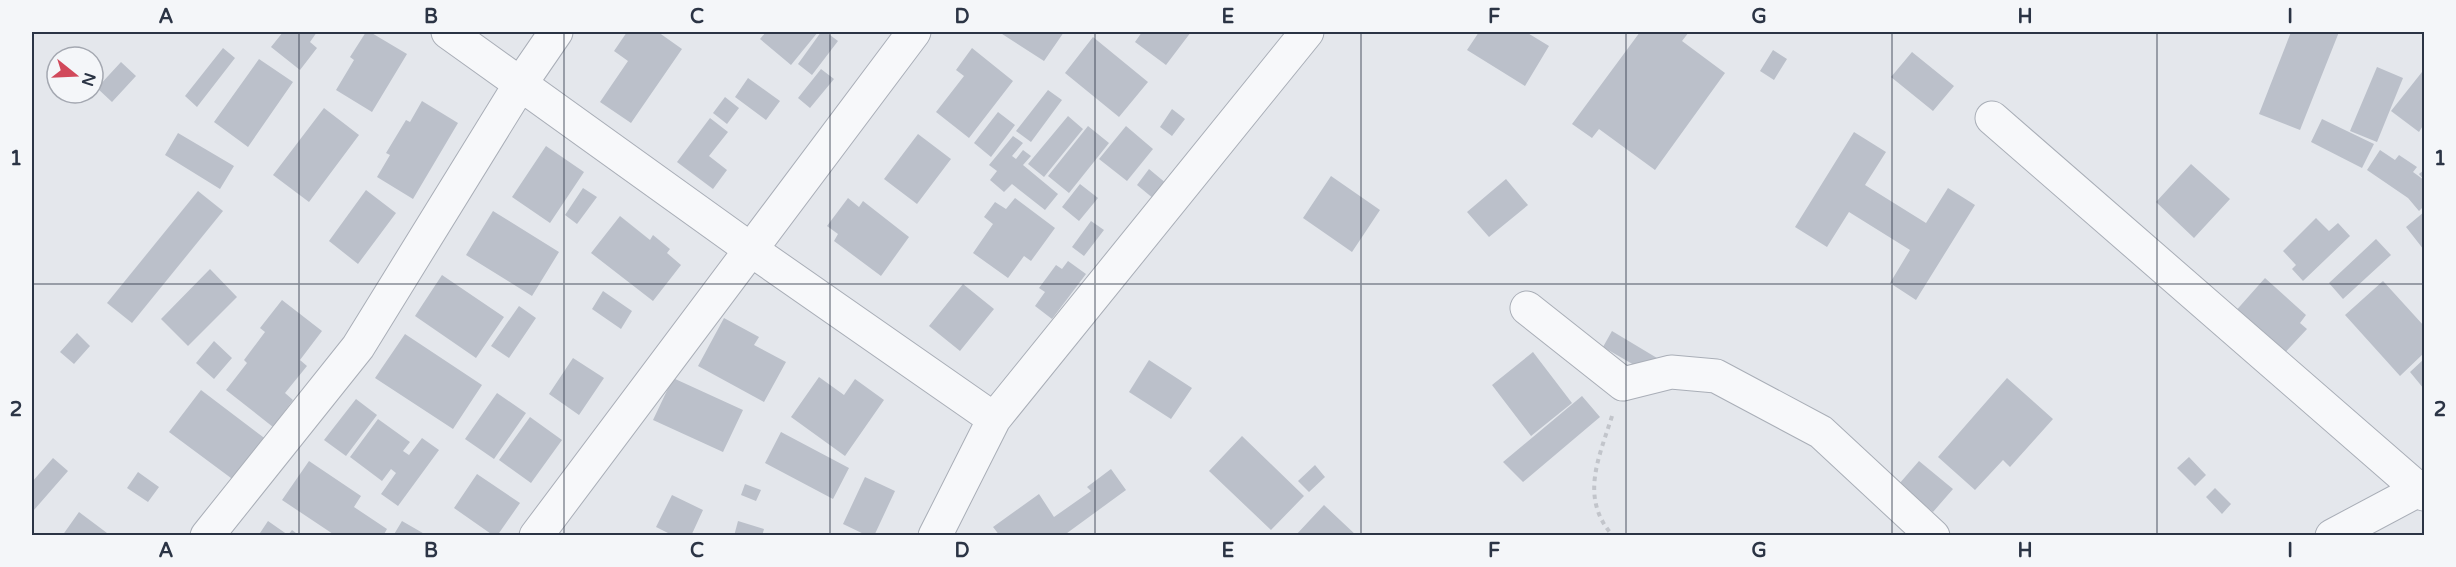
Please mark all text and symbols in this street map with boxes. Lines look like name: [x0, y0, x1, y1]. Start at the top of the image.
text: A: [159, 5, 174, 29]
text: B: [424, 5, 438, 29]
text: C: [690, 5, 704, 29]
text: D: [954, 5, 970, 29]
text: E: [1222, 5, 1235, 29]
text: F: [1488, 5, 1500, 29]
text: G: [1751, 5, 1767, 29]
text: H: [2017, 5, 2033, 29]
text: I: [2287, 5, 2293, 29]
north arrow: [45, 45, 105, 105]
text: N: [77, 70, 100, 89]
text: 1: [10, 147, 22, 171]
text: 1: [2434, 147, 2446, 171]
text: 2: [10, 398, 22, 422]
text: 2: [2434, 398, 2446, 422]
text: A: [159, 539, 174, 563]
text: B: [424, 539, 438, 563]
text: C: [690, 539, 704, 563]
text: D: [954, 539, 970, 563]
text: E: [1222, 539, 1235, 563]
text: F: [1488, 539, 1500, 563]
text: G: [1751, 539, 1767, 563]
text: H: [2017, 539, 2033, 563]
text: I: [2287, 539, 2293, 563]

